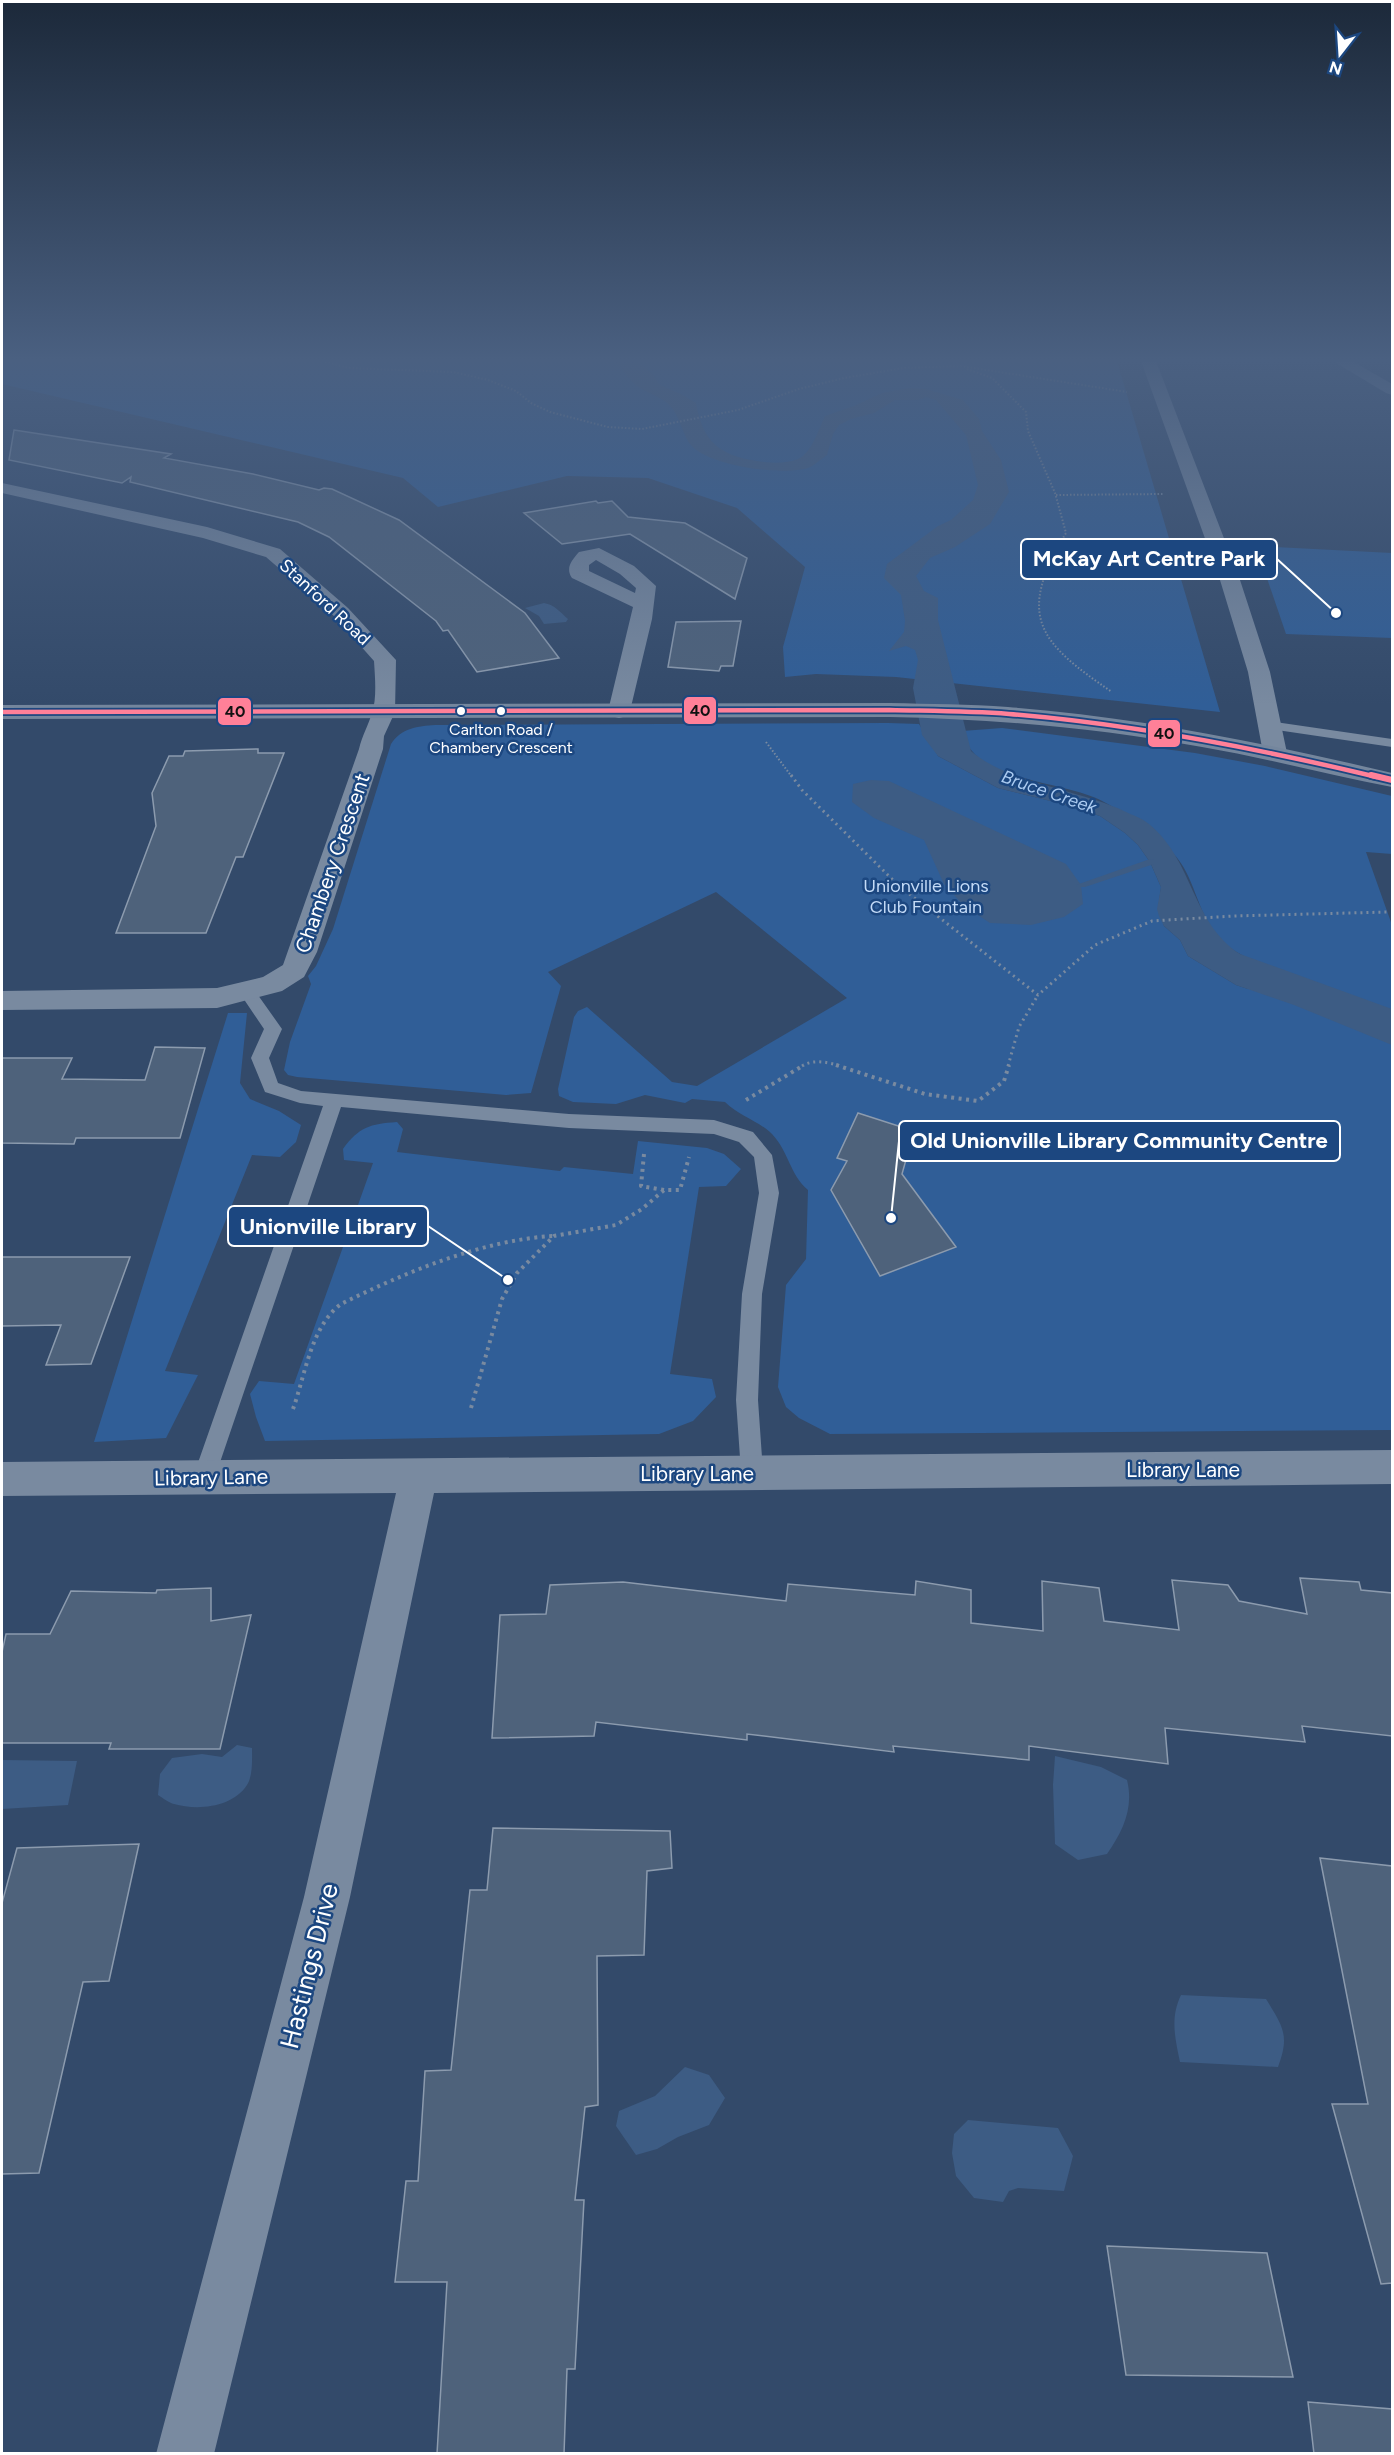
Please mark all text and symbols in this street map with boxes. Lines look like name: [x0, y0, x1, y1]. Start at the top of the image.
north arrow: [1310, 24, 1370, 84]
text: N: [1327, 57, 1344, 79]
callout: McKay Art Centre Park: [1021, 539, 1277, 579]
text: McKay Art Centre Park: [1033, 545, 1265, 572]
street label: Stanford Road: [275, 554, 375, 650]
line badge: 40: [683, 696, 717, 725]
line badge: 40: [217, 697, 252, 726]
text: 40: [690, 701, 710, 720]
text: 40: [225, 702, 245, 721]
unlabelled marker: [455, 705, 467, 717]
marker: Carlton Road / Chambery Crescent: [495, 705, 507, 717]
line badge: 40: [1147, 719, 1181, 748]
place label: Carlton Road / Chambery Crescent: [429, 720, 573, 757]
text: 40: [1154, 724, 1174, 743]
water label: Bruce Creek: [999, 766, 1100, 819]
street label: Chambery Crescent: [289, 770, 375, 956]
park label: Unionville Lions Club Fountain: [863, 875, 989, 918]
callout: Old Unionville Library Community Centre: [899, 1121, 1340, 1161]
text: Old Unionville Library Community Centre: [910, 1127, 1328, 1154]
callout: Unionville Library: [228, 1206, 428, 1246]
text: Unionville Library: [240, 1213, 417, 1240]
street label: Library Lane: [1126, 1457, 1240, 1482]
street label: Library Lane: [640, 1461, 754, 1486]
street label: Library Lane: [154, 1464, 268, 1490]
street label: Hastings Drive: [273, 1880, 345, 2052]

